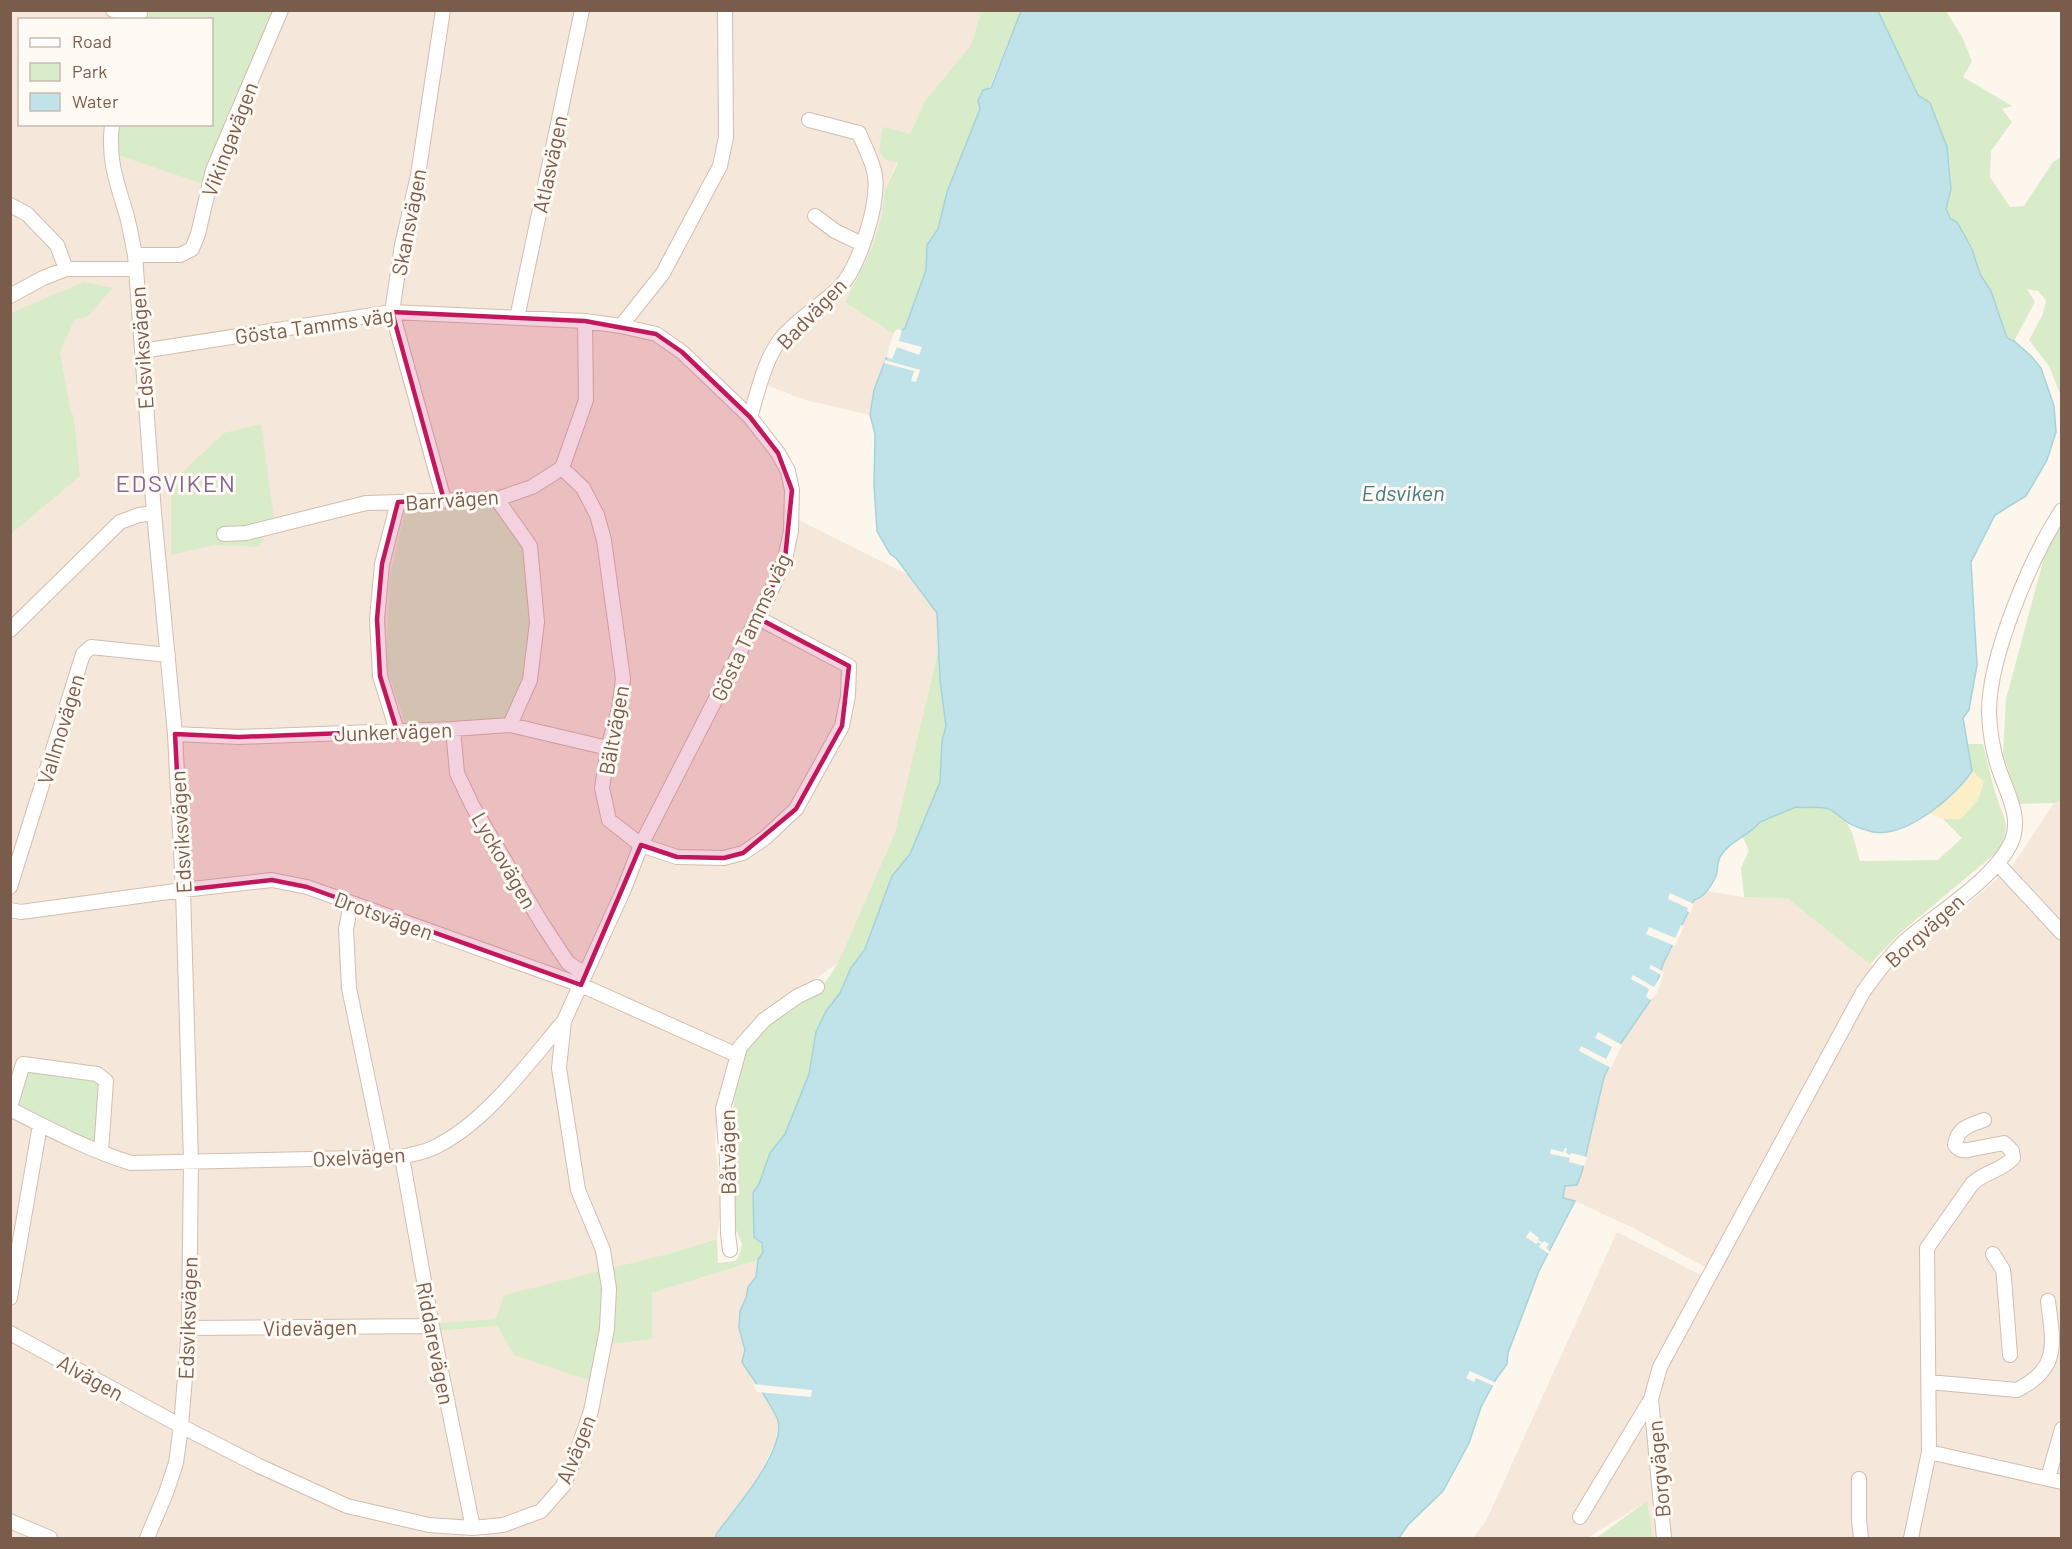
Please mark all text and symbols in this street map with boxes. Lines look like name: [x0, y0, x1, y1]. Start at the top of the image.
legend: [18, 18, 213, 126]
text: Road: [72, 30, 112, 52]
text: Park: [72, 60, 107, 82]
street label: Vikingavägen: [196, 78, 262, 200]
text: Water: [72, 90, 119, 112]
street label: Atlasvägen: [526, 113, 572, 215]
street label: Skansvägen: [385, 166, 431, 278]
street label: Badvägen: [771, 272, 851, 354]
street label: Edsviksvägen: [124, 286, 158, 410]
street label: Gösta Tamms väg: [233, 301, 395, 349]
district label: EDSVIKEN: [116, 468, 236, 497]
water label: Edsviken: [1362, 479, 1444, 505]
street label: Barrvägen: [404, 483, 500, 515]
street label: Gösta Tamms väg: [705, 549, 795, 705]
street label: Vallmovägen: [31, 671, 89, 787]
street label: Bältvägen: [593, 683, 633, 777]
street label: Junkervägen: [333, 716, 453, 746]
street label: Edsviksvägen: [164, 770, 196, 894]
street label: Lyckovägen: [467, 807, 543, 913]
street label: Drotsvägen: [331, 886, 437, 944]
street label: Borgvägen: [1879, 888, 1969, 972]
street label: Båtvägen: [714, 1109, 740, 1195]
street label: Oxelvägen: [312, 1141, 406, 1171]
street label: Edsviksvägen: [172, 1256, 202, 1380]
street label: Riddarevägen: [412, 1279, 460, 1407]
street label: Videvägen: [263, 1314, 357, 1340]
street label: Alvägen: [54, 1349, 128, 1405]
street label: Alvägen: [550, 1411, 600, 1487]
street label: Borgvägen: [1641, 1419, 1675, 1519]

